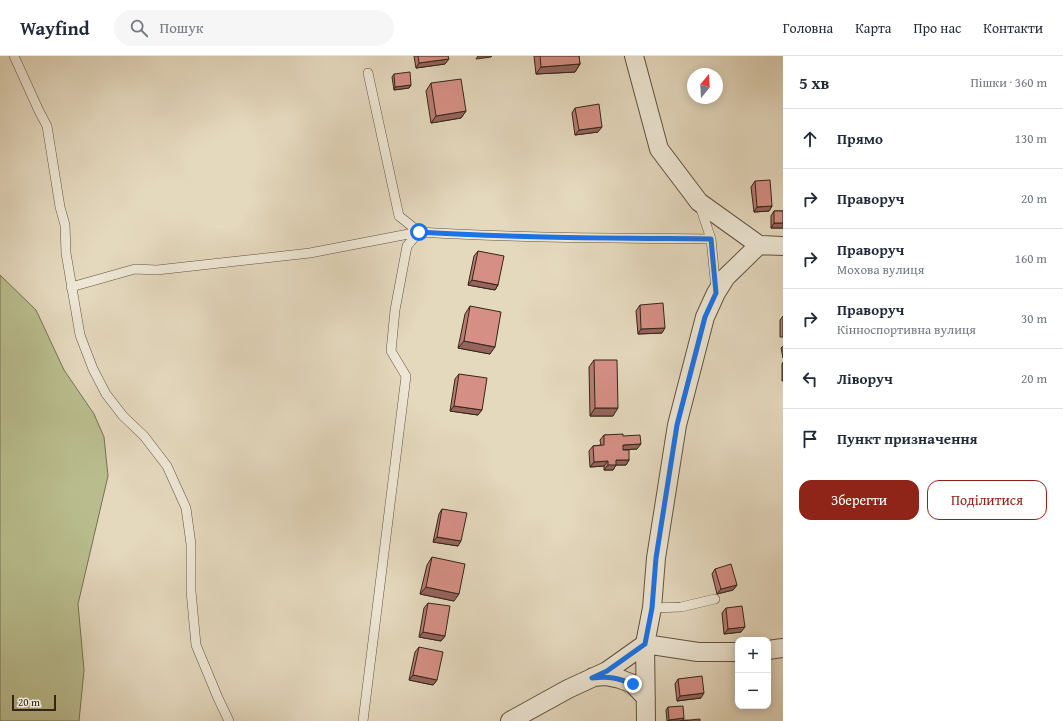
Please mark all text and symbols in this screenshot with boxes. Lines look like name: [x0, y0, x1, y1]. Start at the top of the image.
search box: [114, 10, 394, 46]
text: Wayfind: [20, 14, 90, 42]
icon: search: [128, 17, 150, 39]
text: Пошук: [160, 17, 204, 38]
text: Головна: [783, 18, 833, 38]
text: Карта: [855, 18, 891, 38]
text: Про нас: [913, 18, 961, 38]
text: Контакти: [983, 18, 1043, 38]
north arrow: [687, 68, 723, 104]
text: 5 хв: [799, 70, 829, 95]
text: Пішки · 360 m: [970, 73, 1047, 92]
icon: ahead: [799, 128, 821, 150]
text: Прямо: [837, 128, 883, 149]
text: 130 m: [1015, 129, 1047, 148]
icon: right: [799, 188, 821, 210]
text: Праворуч: [837, 188, 904, 209]
text: 20 m: [1021, 189, 1047, 208]
route start: [410, 223, 428, 241]
text: Праворуч: [837, 239, 904, 260]
icon: right: [799, 248, 821, 270]
text: 160 m: [1015, 249, 1047, 268]
text: Мохова вулиця: [837, 260, 924, 279]
text: Праворуч: [837, 299, 904, 320]
icon: right: [799, 308, 821, 330]
text: 30 m: [1021, 309, 1047, 328]
text: Кінноспортивна вулиця: [837, 320, 976, 339]
icon: left: [799, 368, 821, 390]
text: Ліворуч: [837, 368, 893, 389]
text: 20 m: [1021, 369, 1047, 388]
icon: arrive: [799, 428, 821, 450]
text: Пункт призначення: [837, 428, 978, 449]
button: Зберегти: [799, 480, 919, 520]
button: Поділитися: [927, 480, 1047, 520]
map controls: [735, 637, 771, 709]
button: +: [735, 637, 771, 673]
button: −: [735, 673, 771, 709]
route end: [624, 675, 642, 693]
scale bar: [12, 693, 56, 712]
text: 20 m: [18, 694, 40, 710]

